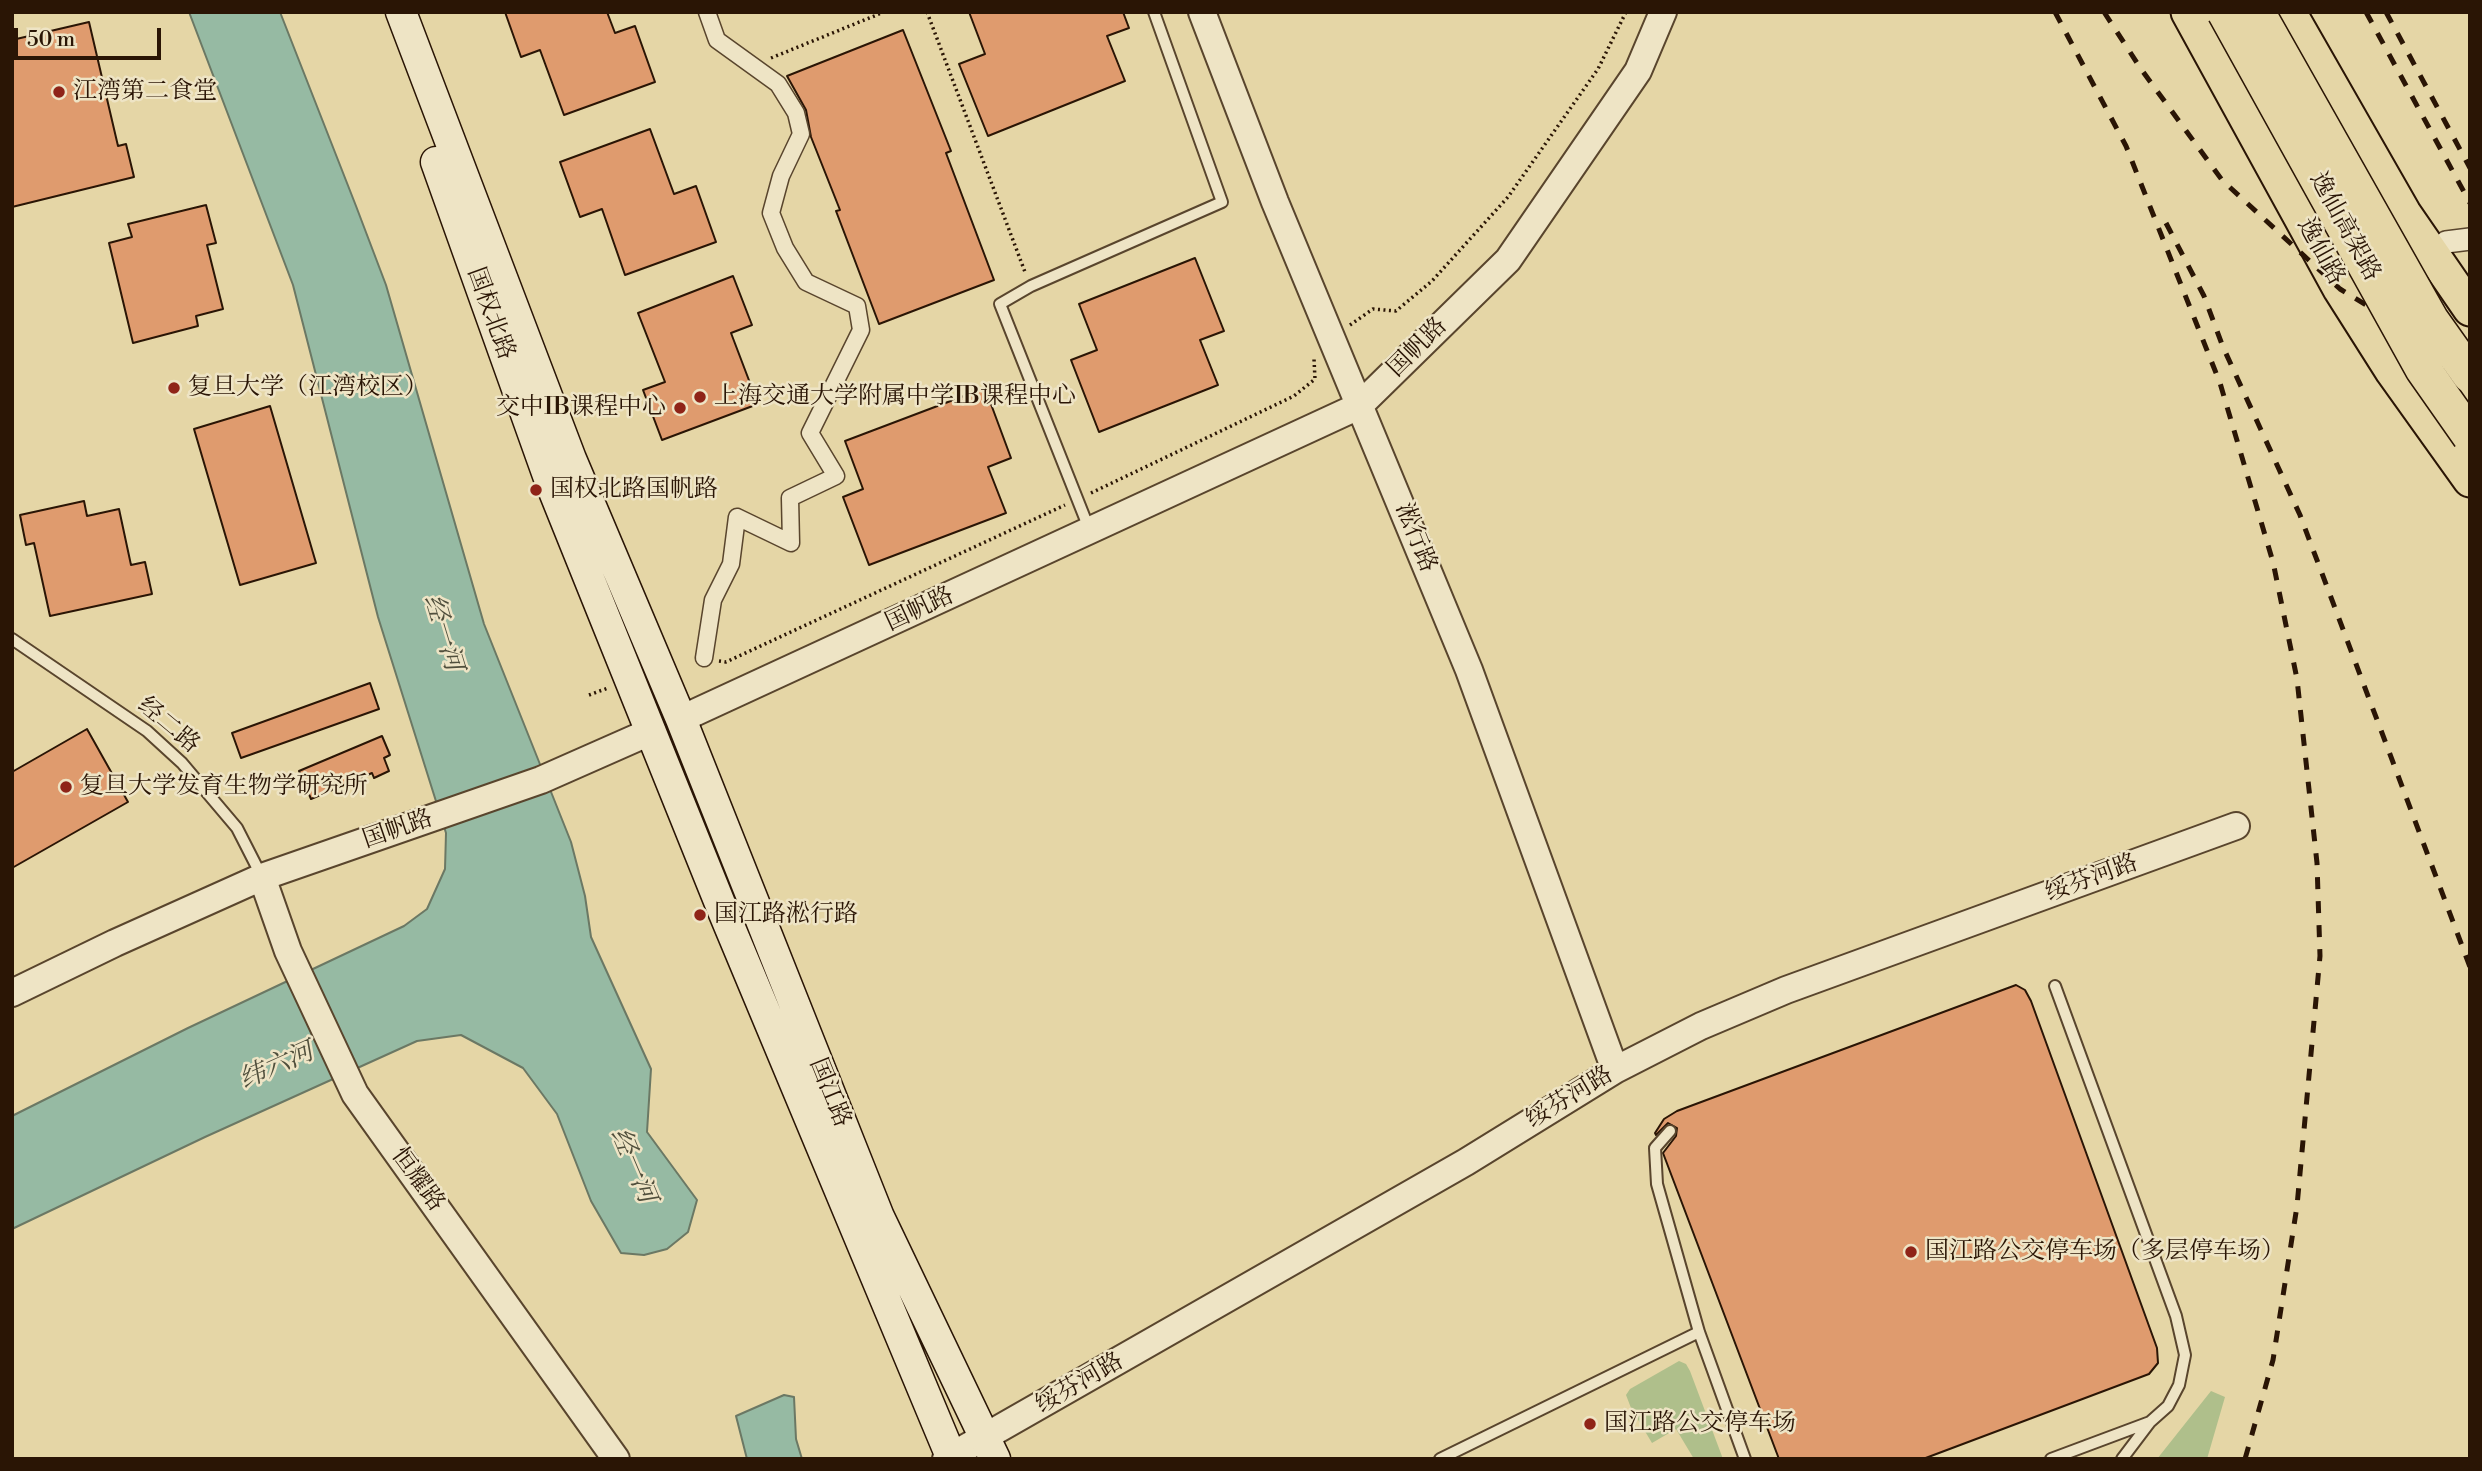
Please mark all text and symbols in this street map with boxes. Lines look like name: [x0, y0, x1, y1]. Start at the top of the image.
scale bar: [18, 14, 164, 58]
text: 50 m: [27, 27, 75, 53]
place label: 江湾第二食堂: [73, 78, 217, 106]
marker: 江湾第二食堂: [51, 84, 67, 100]
street label: 逸仙高架路: [2302, 168, 2386, 286]
street label: 逸仙路: [2290, 214, 2350, 290]
street label: 国权北路: [460, 264, 520, 364]
street label: 国帆路: [1382, 312, 1454, 384]
place label: 复旦大学（江湾校区）: [188, 374, 428, 402]
marker: 复旦大学（江湾校区）: [166, 380, 182, 396]
place label: 上海交通大学附属中学IB课程中心: [714, 383, 1076, 411]
marker: 上海交通大学附属中学IB课程中心: [692, 389, 708, 405]
place label: 交中IB课程中心: [496, 394, 666, 422]
marker: 交中IB课程中心: [672, 400, 688, 416]
place label: 国权北路国帆路: [550, 476, 718, 504]
marker: 国权北路国帆路: [528, 482, 544, 498]
street label: 淞行路: [1388, 499, 1442, 577]
street label: 国帆路: [881, 582, 959, 638]
water label: 经一河: [416, 591, 468, 675]
street label: 经二路: [131, 692, 205, 760]
place label: 复旦大学发育生物学研究所: [80, 773, 368, 801]
marker: 复旦大学发育生物学研究所: [58, 779, 74, 795]
street label: 国帆路: [359, 805, 437, 855]
street label: 绥芬河路: [2042, 849, 2142, 909]
place label: 国江路淞行路: [714, 901, 858, 929]
marker: 国江路淞行路: [692, 907, 708, 923]
water label: 纬六河: [235, 1037, 319, 1097]
street label: 国江路: [802, 1054, 856, 1132]
street label: 绥芬河路: [1521, 1061, 1619, 1135]
water label: 经一河: [602, 1124, 662, 1208]
street label: 恒耀路: [384, 1142, 450, 1218]
place label: 国江路公交停车场（多层停车场）: [1925, 1238, 2285, 1266]
marker: 国江路公交停车场（多层停车场）: [1903, 1244, 1919, 1260]
street label: 绥芬河路: [1031, 1348, 1129, 1420]
place label: 国江路公交停车场: [1604, 1410, 1796, 1438]
marker: 国江路公交停车场: [1582, 1416, 1598, 1432]

